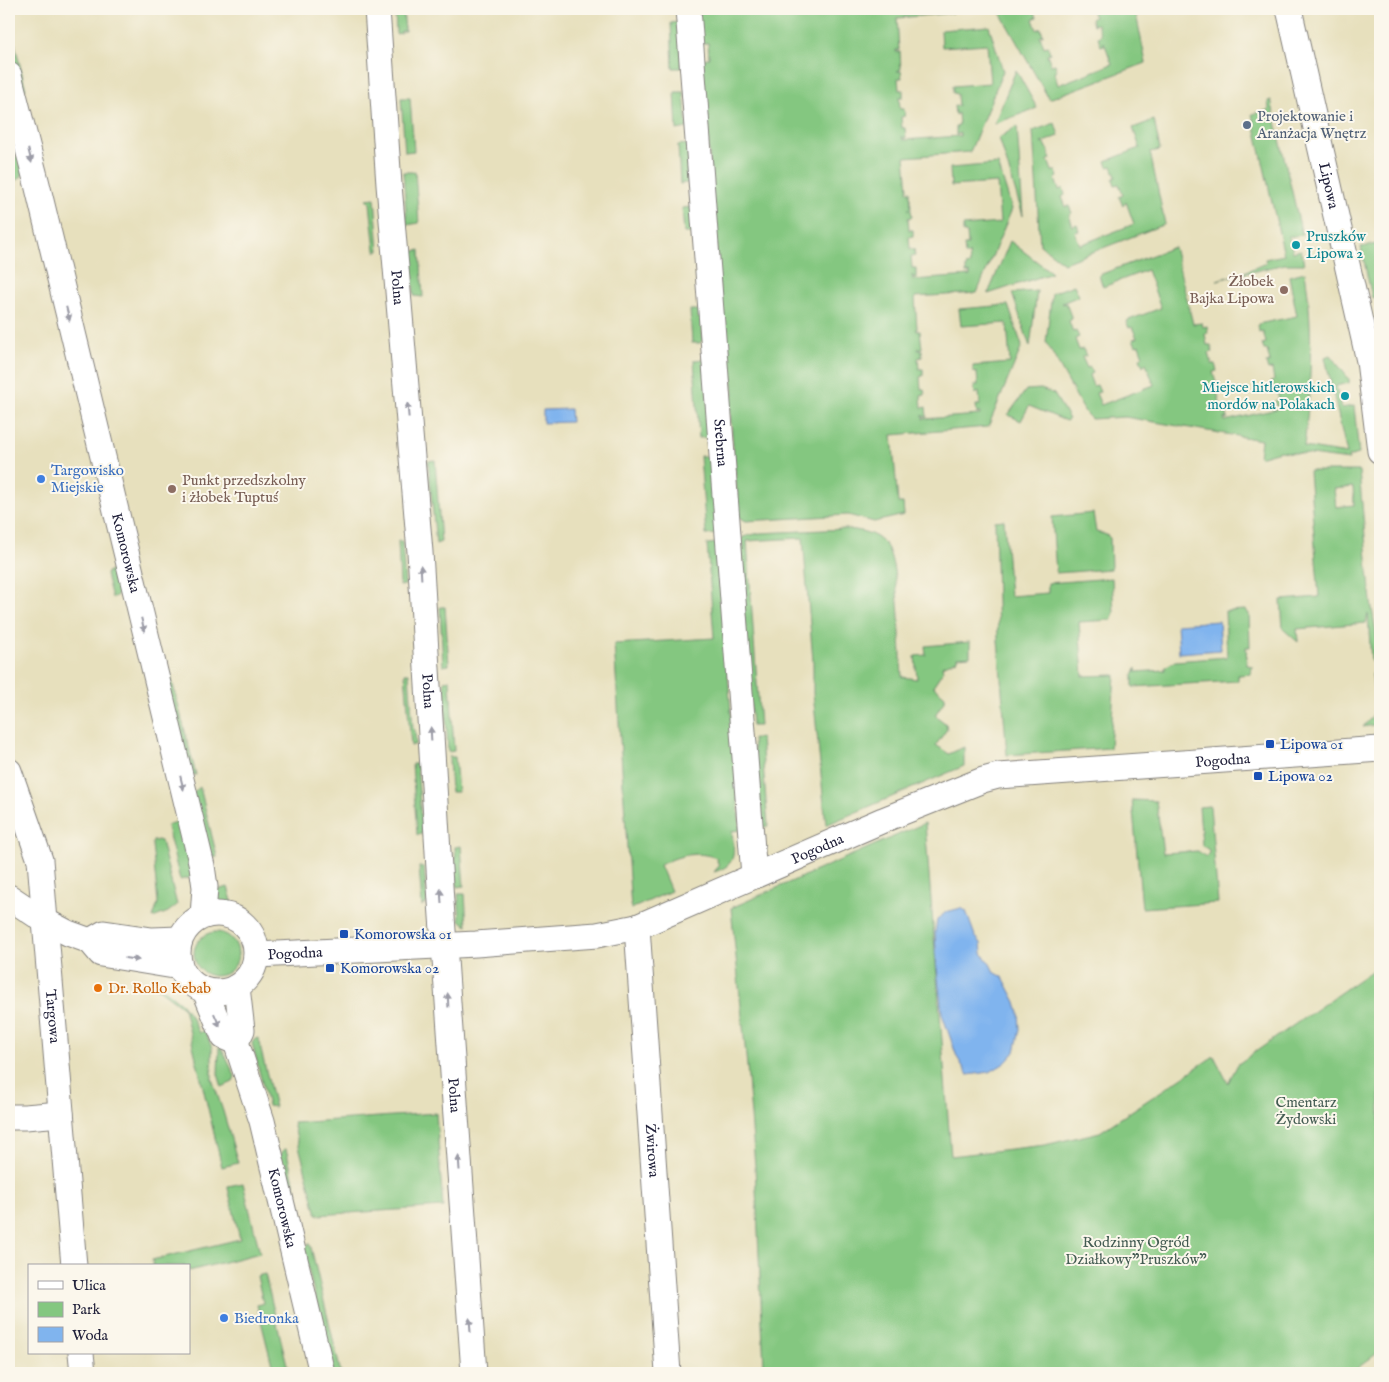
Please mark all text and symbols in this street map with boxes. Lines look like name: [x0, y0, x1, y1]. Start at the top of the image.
place label: Projektowanie i Aranżacja Wnętrz: [1256, 107, 1367, 143]
marker: Projektowanie i Aranżacja Wnętrz: [1241, 119, 1253, 131]
one-way arrow: [26, 149, 34, 164]
street label: Lipowa: [1314, 161, 1343, 211]
place label: Pruszków Lipowa 2: [1306, 227, 1367, 263]
marker: Pruszków Lipowa 2: [1290, 239, 1302, 251]
street label: Polna: [386, 269, 408, 306]
place label: Żłobek Bajka Lipowa: [1189, 272, 1275, 308]
marker: Żłobek Bajka Lipowa: [1278, 284, 1290, 296]
one-way arrow: [64, 306, 72, 321]
place label: Miejsce hitlerowskich mordów na Polakach: [1202, 378, 1335, 414]
marker: Miejsce hitlerowskich mordów na Polakach: [1339, 390, 1351, 402]
one-way arrow: [404, 401, 412, 417]
street label: Srebrna: [709, 418, 732, 468]
place label: Targowisko Miejskie: [51, 461, 124, 497]
place label: Punkt przedszkolny i żłobek Tuptuś: [182, 471, 306, 507]
marker: Targowisko Miejskie: [35, 473, 47, 485]
marker: Punkt przedszkolny i żłobek Tuptuś: [166, 483, 178, 495]
street label: Komorowska: [107, 511, 145, 595]
one-way arrow: [417, 563, 425, 579]
one-way arrow: [140, 617, 148, 632]
street label: Polna: [417, 673, 438, 710]
one-way arrow: [426, 726, 434, 742]
place label: Lipowa 01: [1280, 735, 1343, 754]
marker: Lipowa 01: [1264, 738, 1276, 750]
street label: Pogodna: [1194, 749, 1251, 772]
place label: Lipowa 02: [1268, 767, 1333, 786]
marker: Lipowa 02: [1252, 770, 1264, 782]
one-way arrow: [178, 775, 186, 790]
street label: Pogodna: [788, 829, 847, 869]
one-way arrow: [436, 888, 444, 904]
place label: Komorowska 01: [354, 925, 452, 944]
marker: Komorowska 01: [338, 928, 350, 940]
street label: Pogodna: [267, 943, 324, 964]
one-way arrow: [125, 955, 141, 963]
place label: Komorowska 02: [340, 959, 439, 978]
marker: Komorowska 02: [324, 962, 336, 974]
place label: Dr. Rollo Kebab: [108, 979, 211, 998]
marker: Dr. Rollo Kebab: [92, 982, 104, 994]
street label: Targowa: [41, 988, 64, 1045]
one-way arrow: [444, 992, 452, 1008]
one-way arrow: [213, 1013, 221, 1027]
street label: Polna: [443, 1077, 465, 1114]
park label: Cmentarz Żydowski: [1275, 1093, 1337, 1129]
street label: Żwirowa: [641, 1123, 663, 1179]
one-way arrow: [454, 1154, 462, 1170]
street label: Komorowska: [263, 1166, 301, 1250]
park label: Rodzinny Ogród Działkowy"Pruszków": [1065, 1233, 1207, 1269]
legend: [28, 1264, 190, 1354]
text: Ulica: [72, 1276, 106, 1295]
text: Park: [72, 1300, 102, 1319]
place label: Biedronka: [234, 1309, 299, 1328]
marker: Biedronka: [218, 1312, 230, 1324]
one-way arrow: [466, 1316, 474, 1332]
text: Woda: [72, 1326, 109, 1345]

